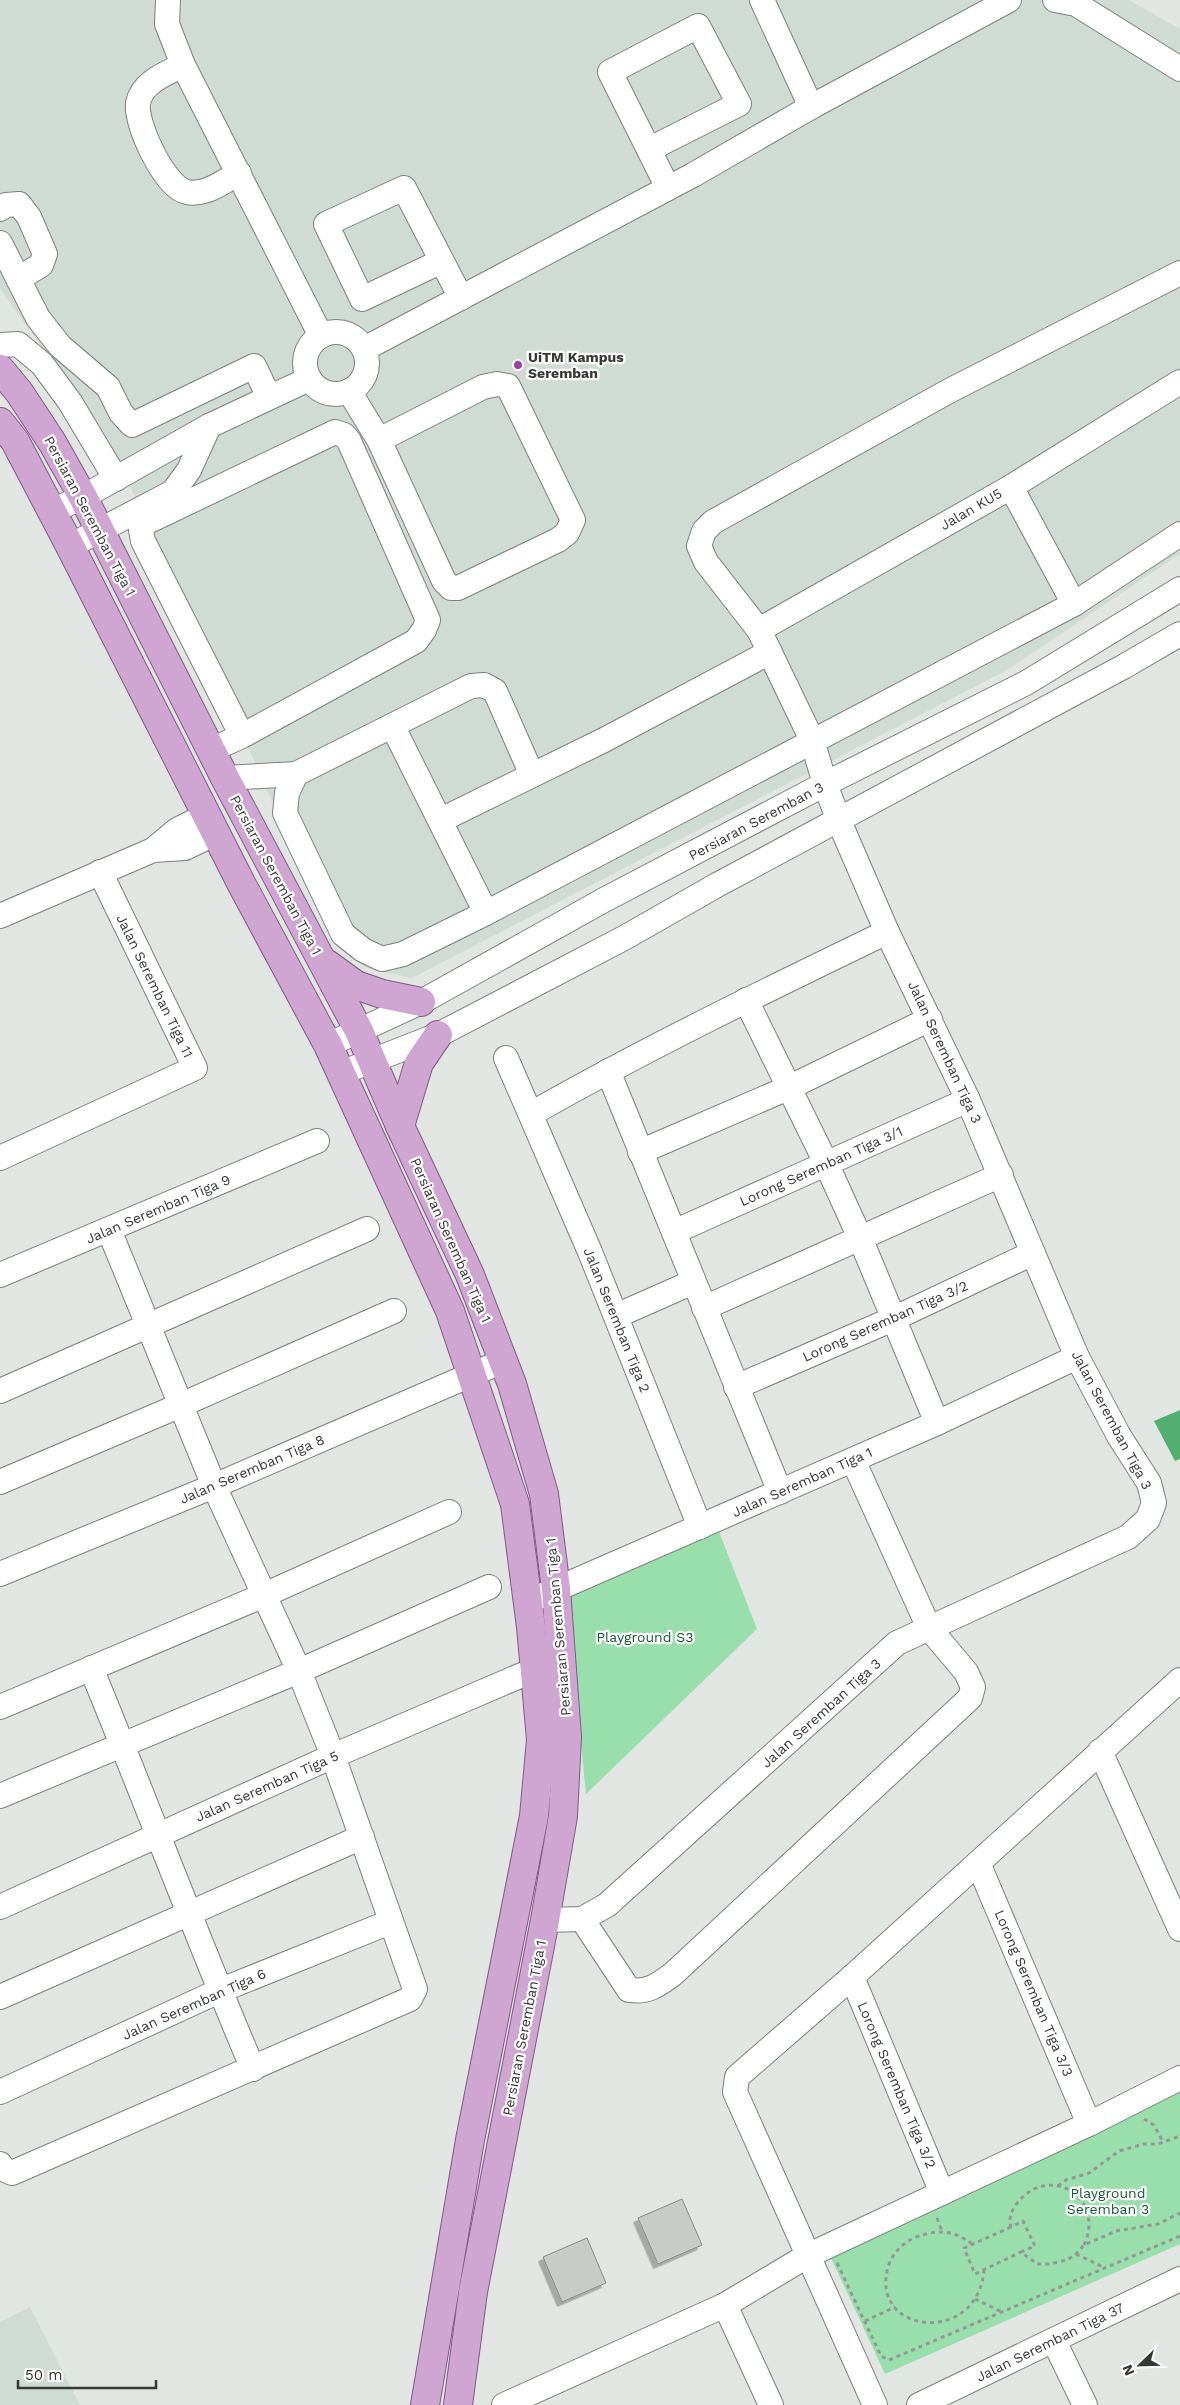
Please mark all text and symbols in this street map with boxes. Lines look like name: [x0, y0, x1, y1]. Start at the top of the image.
place label: UiTM Kampus Seremban: [528, 349, 624, 381]
marker: UiTM Kampus Seremban: [512, 359, 524, 371]
street label: Persiaran Seremban Tiga 1: [41, 433, 139, 599]
street label: Jalan KU5: [937, 485, 1005, 533]
street label: Persiaran Seremban 3: [686, 779, 826, 863]
street label: Persiaran Seremban Tiga 1: [227, 792, 325, 958]
street label: Jalan Seremban Tiga 11: [113, 912, 197, 1060]
street label: Jalan Seremban Tiga 3: [905, 978, 985, 1126]
street label: Lorong Seremban Tiga 3/1: [737, 1123, 905, 1209]
street label: Persiaran Seremban Tiga 1: [407, 1155, 495, 1325]
street label: Jalan Seremban Tiga 9: [83, 1171, 233, 1247]
street label: Jalan Seremban Tiga 2: [581, 1245, 653, 1395]
street label: Lorong Seremban Tiga 3/2: [800, 1277, 970, 1365]
street label: Jalan Seremban Tiga 3: [1069, 1348, 1155, 1492]
street label: Jalan Seremban Tiga 8: [177, 1431, 327, 1507]
street label: Jalan Seremban Tiga 1: [729, 1444, 875, 1520]
street label: Persiaran Seremban Tiga 1: [542, 1537, 574, 1717]
park label: Playground S3: [597, 1629, 693, 1645]
street label: Jalan Seremban Tiga 3: [758, 1655, 884, 1771]
street label: Jalan Seremban Tiga 5: [193, 1747, 341, 1825]
street label: Lorong Seremban Tiga 3/3: [992, 1907, 1076, 2079]
street label: Persiaran Seremban Tiga 1: [499, 1939, 549, 2117]
street label: Jalan Seremban Tiga 6: [120, 1965, 268, 2043]
street label: Lorong Seremban Tiga 3/2: [855, 1999, 939, 2171]
park label: Playground Seremban 3: [1067, 2185, 1149, 2217]
street label: Jalan Seremban Tiga 37: [974, 2299, 1127, 2385]
north arrow: [1115, 2340, 1165, 2390]
scale bar: [18, 2358, 155, 2390]
text: N: [1119, 2362, 1137, 2378]
text: 50 m: [25, 2366, 62, 2384]

